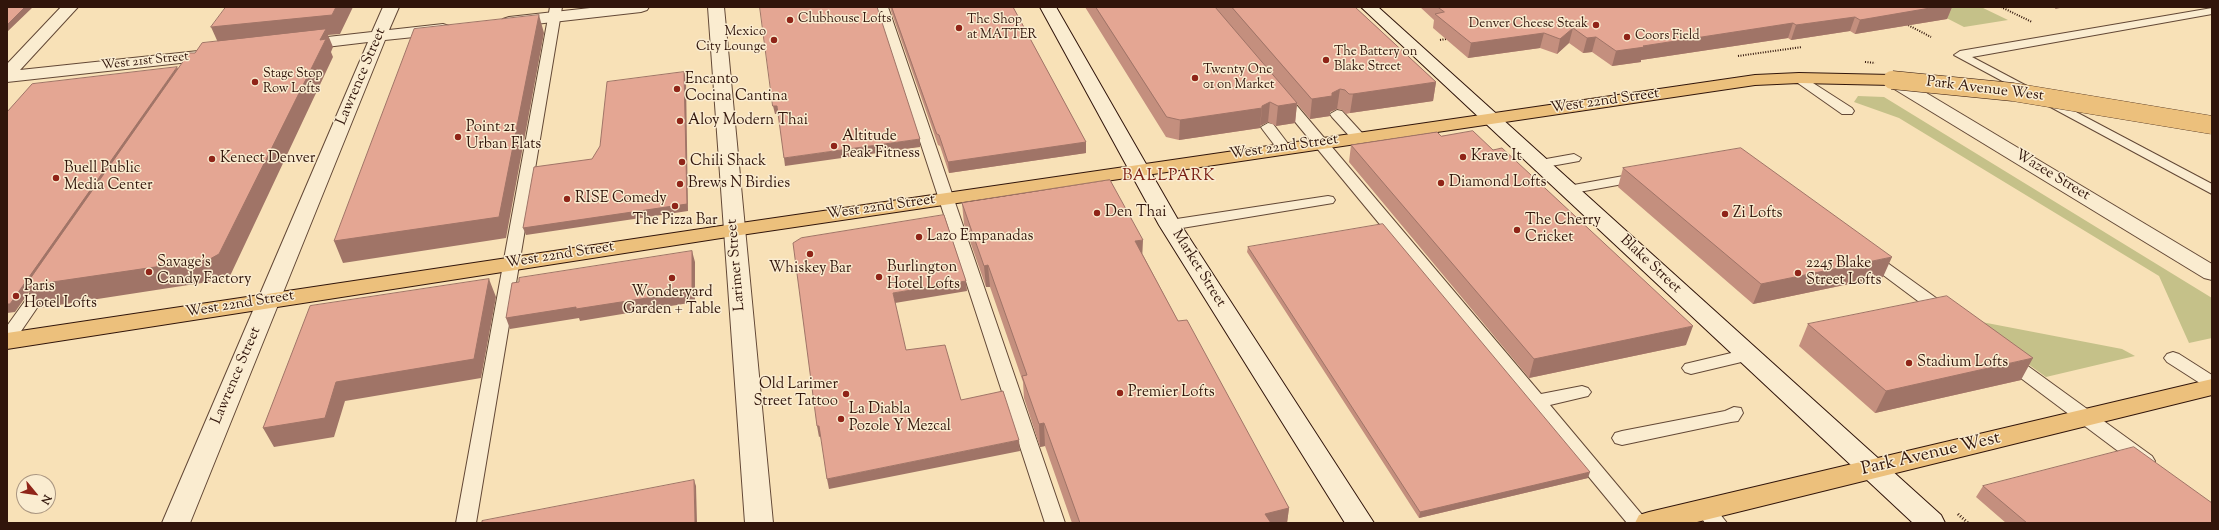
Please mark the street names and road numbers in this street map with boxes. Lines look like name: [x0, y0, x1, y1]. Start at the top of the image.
street label: Lawrence Street: [333, 26, 391, 128]
street label: West 21st Street: [100, 50, 190, 74]
street label: Park Avenue West: [1925, 74, 2045, 106]
street label: West 22nd Street: [1550, 85, 1660, 119]
street label: West 22nd Street: [1229, 131, 1339, 165]
street label: Wazee Street: [2011, 147, 2093, 205]
street label: West 22nd Street: [826, 191, 936, 225]
street label: Larimer Street: [724, 218, 750, 312]
street label: Market Street: [1167, 227, 1229, 311]
street label: Blake Street: [1616, 232, 1684, 298]
street label: West 22nd Street: [504, 239, 616, 273]
street label: West 22nd Street: [184, 288, 296, 322]
street label: Lawrence Street: [208, 325, 266, 427]
street label: Park Avenue West: [1859, 428, 2003, 482]

